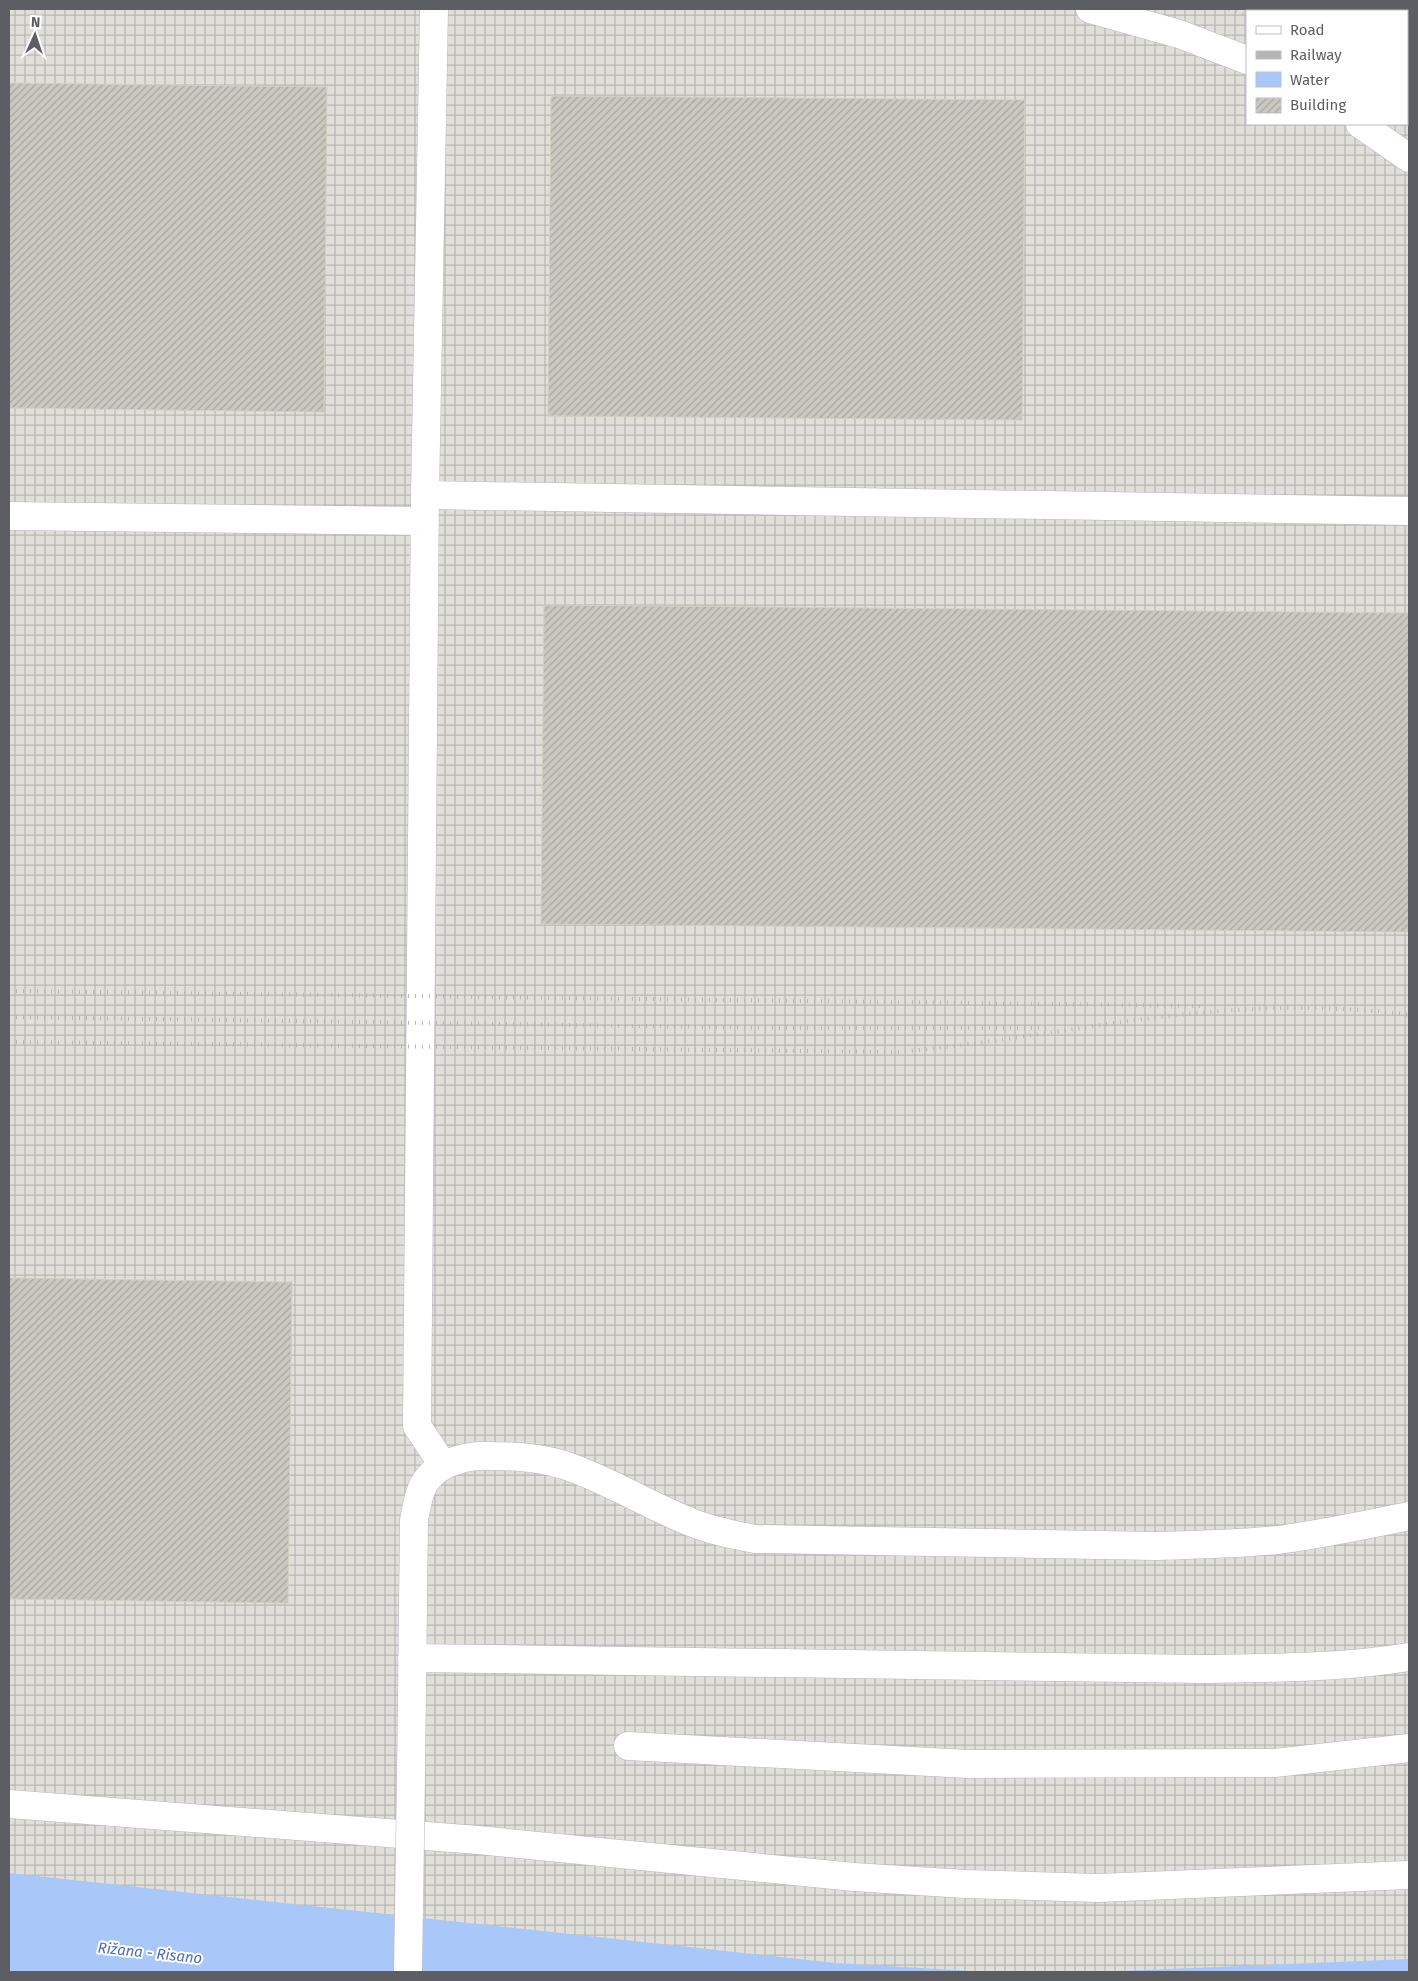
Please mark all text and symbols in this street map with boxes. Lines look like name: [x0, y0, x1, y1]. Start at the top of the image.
north arrow: [10, 10, 60, 60]
legend: [1246, 10, 1408, 125]
text: N: [31, 14, 41, 31]
text: Road: [1290, 21, 1325, 39]
text: Railway: [1290, 46, 1342, 64]
text: Water: [1290, 71, 1329, 89]
text: Building: [1290, 96, 1346, 114]
water label: Rižana - Risano: [97, 1939, 203, 1967]

